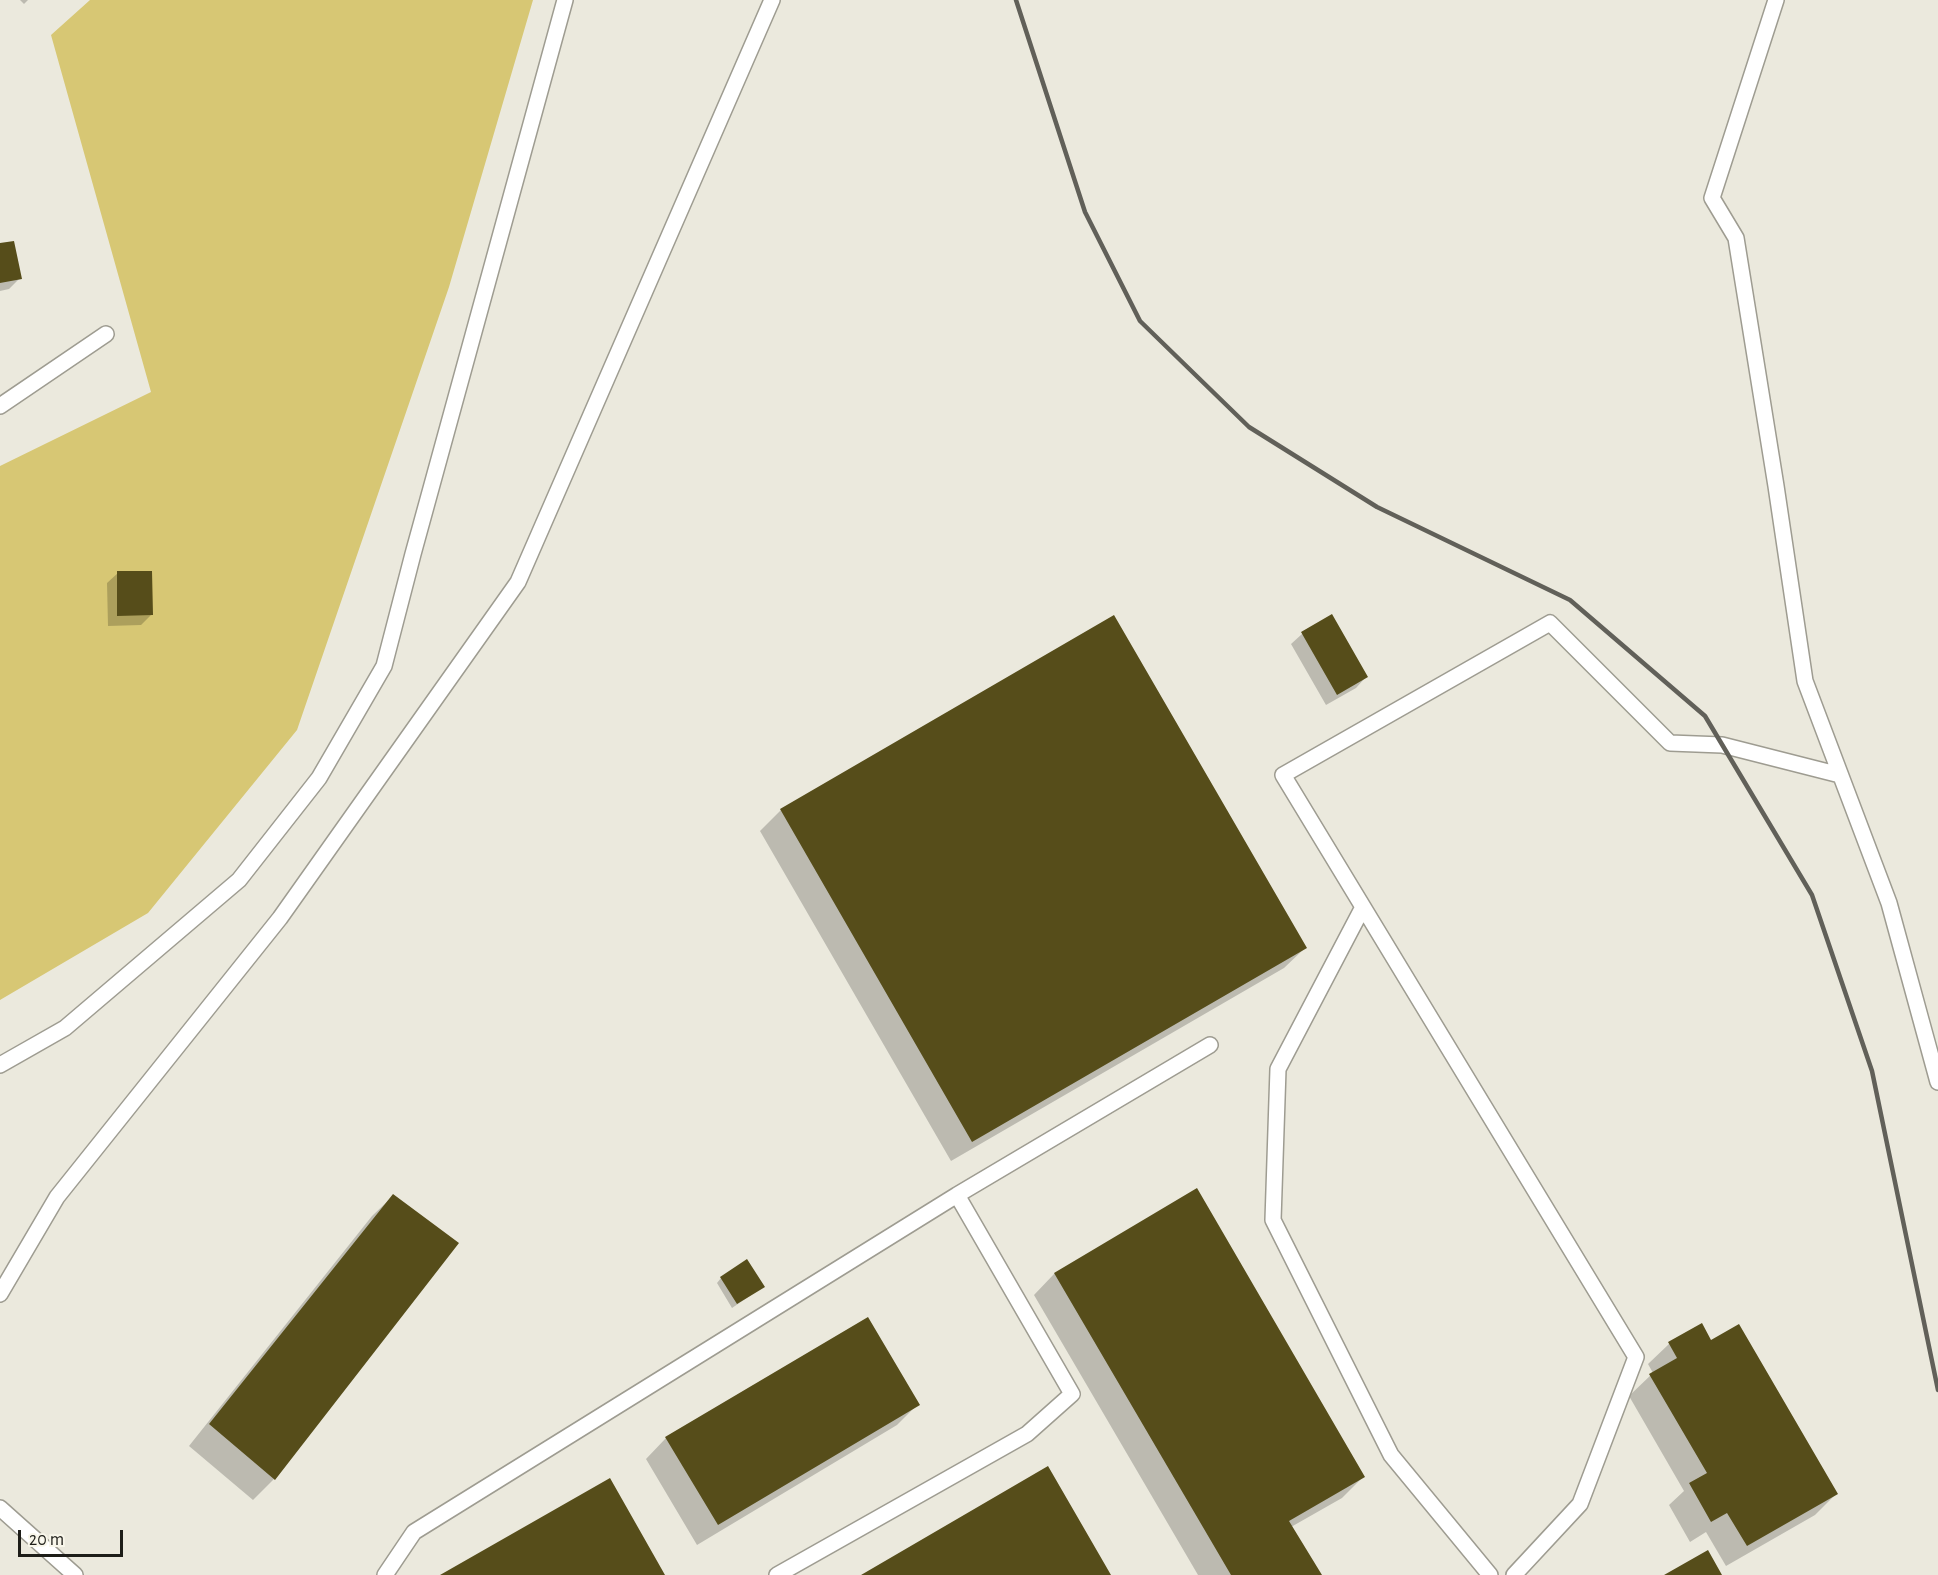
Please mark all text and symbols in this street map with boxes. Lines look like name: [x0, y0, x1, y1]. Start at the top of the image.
scale bar: [21, 1518, 126, 1556]
text: 20 m: [29, 1531, 64, 1549]

